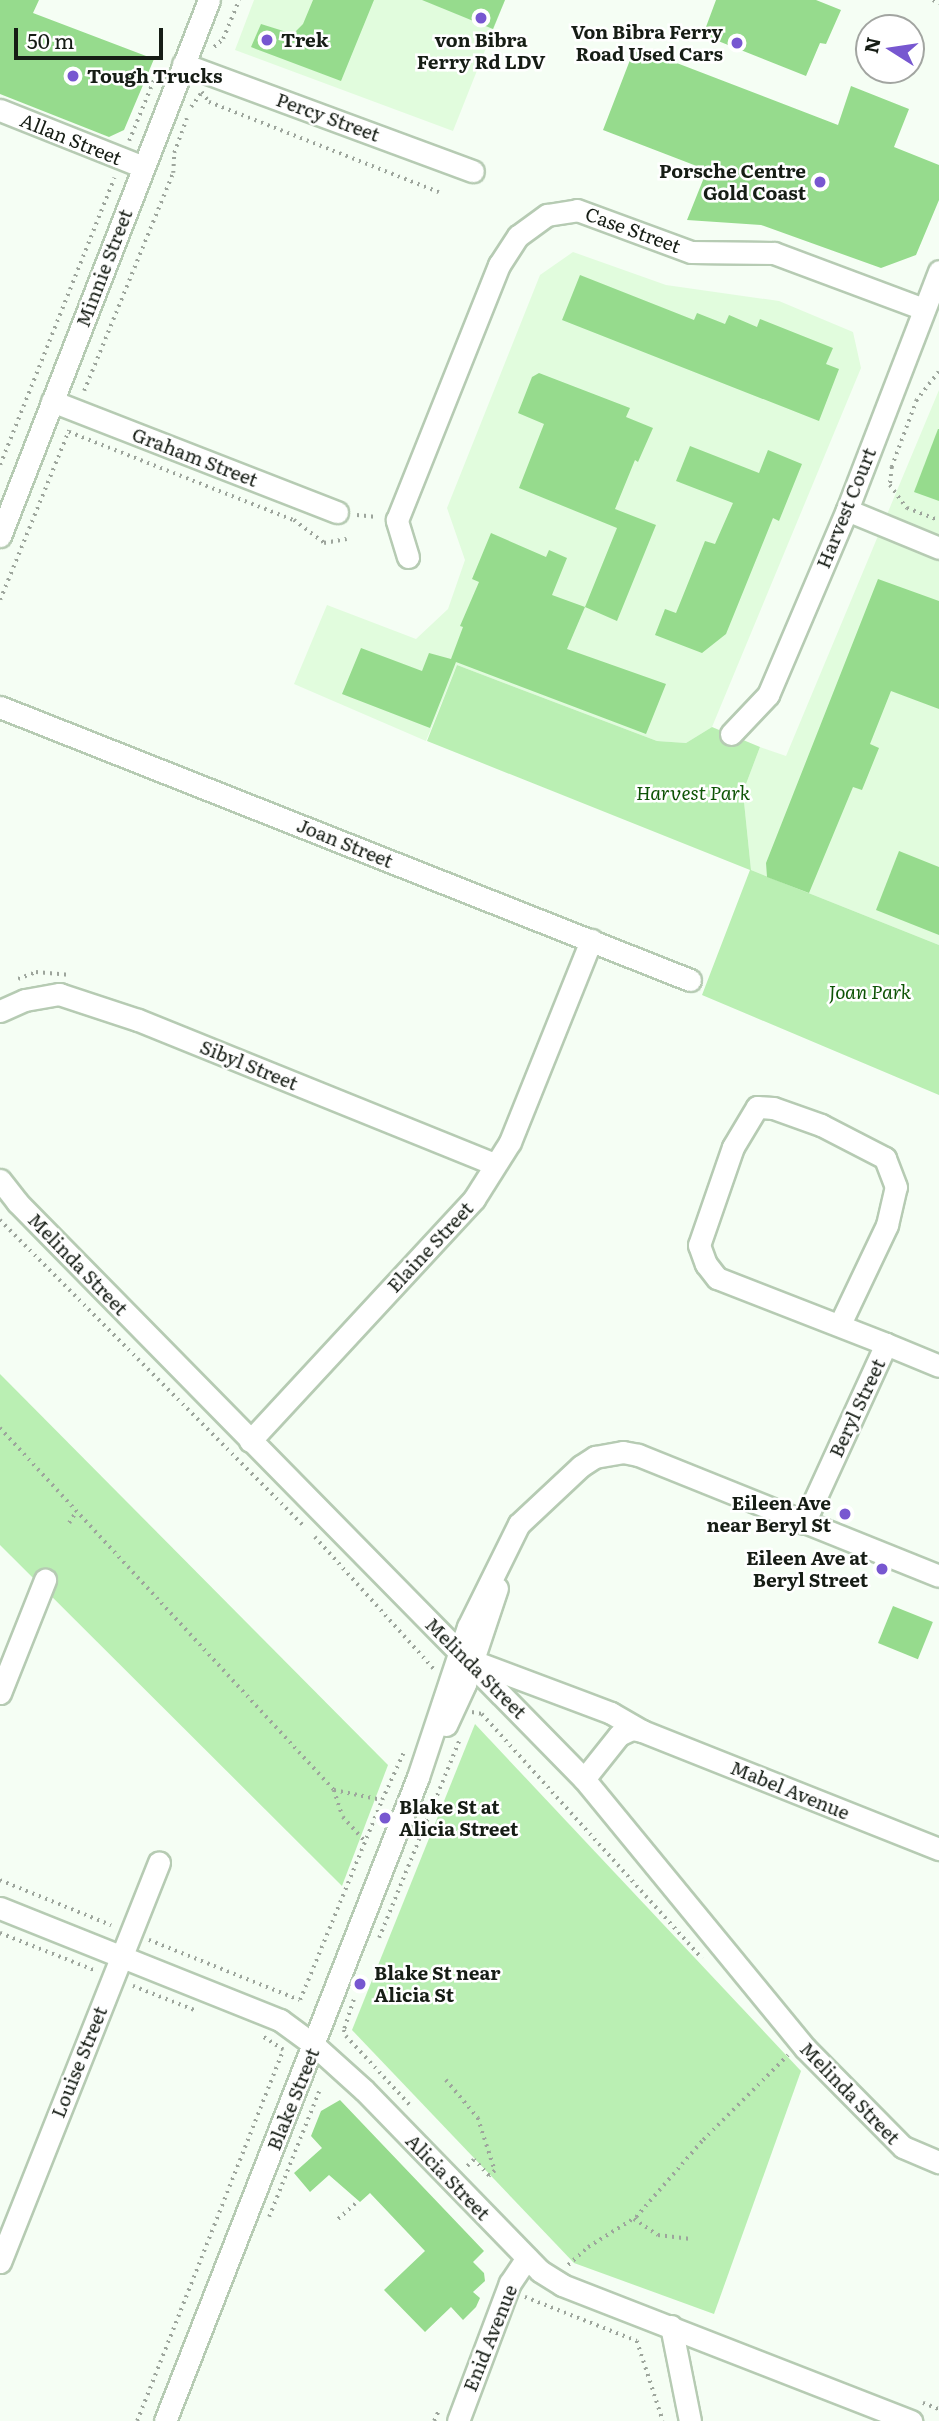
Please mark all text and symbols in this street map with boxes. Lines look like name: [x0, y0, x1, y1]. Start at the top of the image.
marker: von Bibra Ferry Rd LDV: [473, 10, 489, 26]
scale bar: [18, 14, 166, 58]
north arrow: [855, 14, 925, 84]
place label: Von Bibra Ferry Road Used Cars: [571, 21, 723, 65]
text: 50 m: [27, 24, 74, 55]
place label: Trek: [281, 29, 328, 51]
place label: von Bibra Ferry Rd LDV: [417, 29, 545, 73]
marker: Trek: [259, 32, 275, 48]
text: N: [856, 34, 887, 56]
marker: Von Bibra Ferry Road Used Cars: [729, 35, 745, 51]
place label: Tough Trucks: [87, 65, 222, 87]
marker: Tough Trucks: [65, 68, 81, 84]
street label: Percy Street: [273, 88, 383, 146]
street label: Allan Street: [17, 108, 125, 170]
place label: Porsche Centre Gold Coast: [659, 160, 806, 204]
marker: Porsche Centre Gold Coast: [812, 174, 828, 190]
street label: Case Street: [582, 202, 684, 258]
street label: Minnie Street: [71, 206, 137, 330]
street label: Graham Street: [129, 423, 261, 491]
street label: Harvest Court: [811, 444, 881, 572]
park label: Harvest Park: [636, 782, 750, 804]
street label: Joan Street: [294, 813, 396, 873]
park label: Joan Park: [829, 981, 911, 1003]
street label: Sibyl Street: [197, 1035, 301, 1095]
street label: Elaine Street: [382, 1197, 478, 1297]
street label: Melinda Street: [23, 1208, 133, 1320]
street label: Beryl Street: [824, 1355, 890, 1461]
place label: Eileen Ave near Beryl St: [706, 1492, 831, 1536]
marker: Eileen Ave near Beryl St: [837, 1506, 853, 1522]
place label: Eileen Ave at Beryl Street: [746, 1547, 868, 1591]
marker: Eileen Ave at Beryl Street: [874, 1561, 890, 1577]
street label: Melinda Street: [421, 1613, 531, 1723]
street label: Mabel Avenue: [727, 1756, 853, 1824]
place label: Blake St at Alicia Street: [399, 1796, 518, 1840]
marker: Blake St at Alicia Street: [377, 1810, 393, 1826]
place label: Blake St near Alicia St: [374, 1962, 501, 2006]
marker: Blake St near Alicia St: [352, 1976, 368, 1992]
street label: Louise Street: [46, 2003, 112, 2121]
street label: Melinda Street: [795, 2037, 905, 2149]
street label: Blake Street: [262, 2044, 324, 2154]
street label: Alicia Street: [401, 2129, 495, 2225]
street label: Enid Avenue: [458, 2281, 522, 2395]

